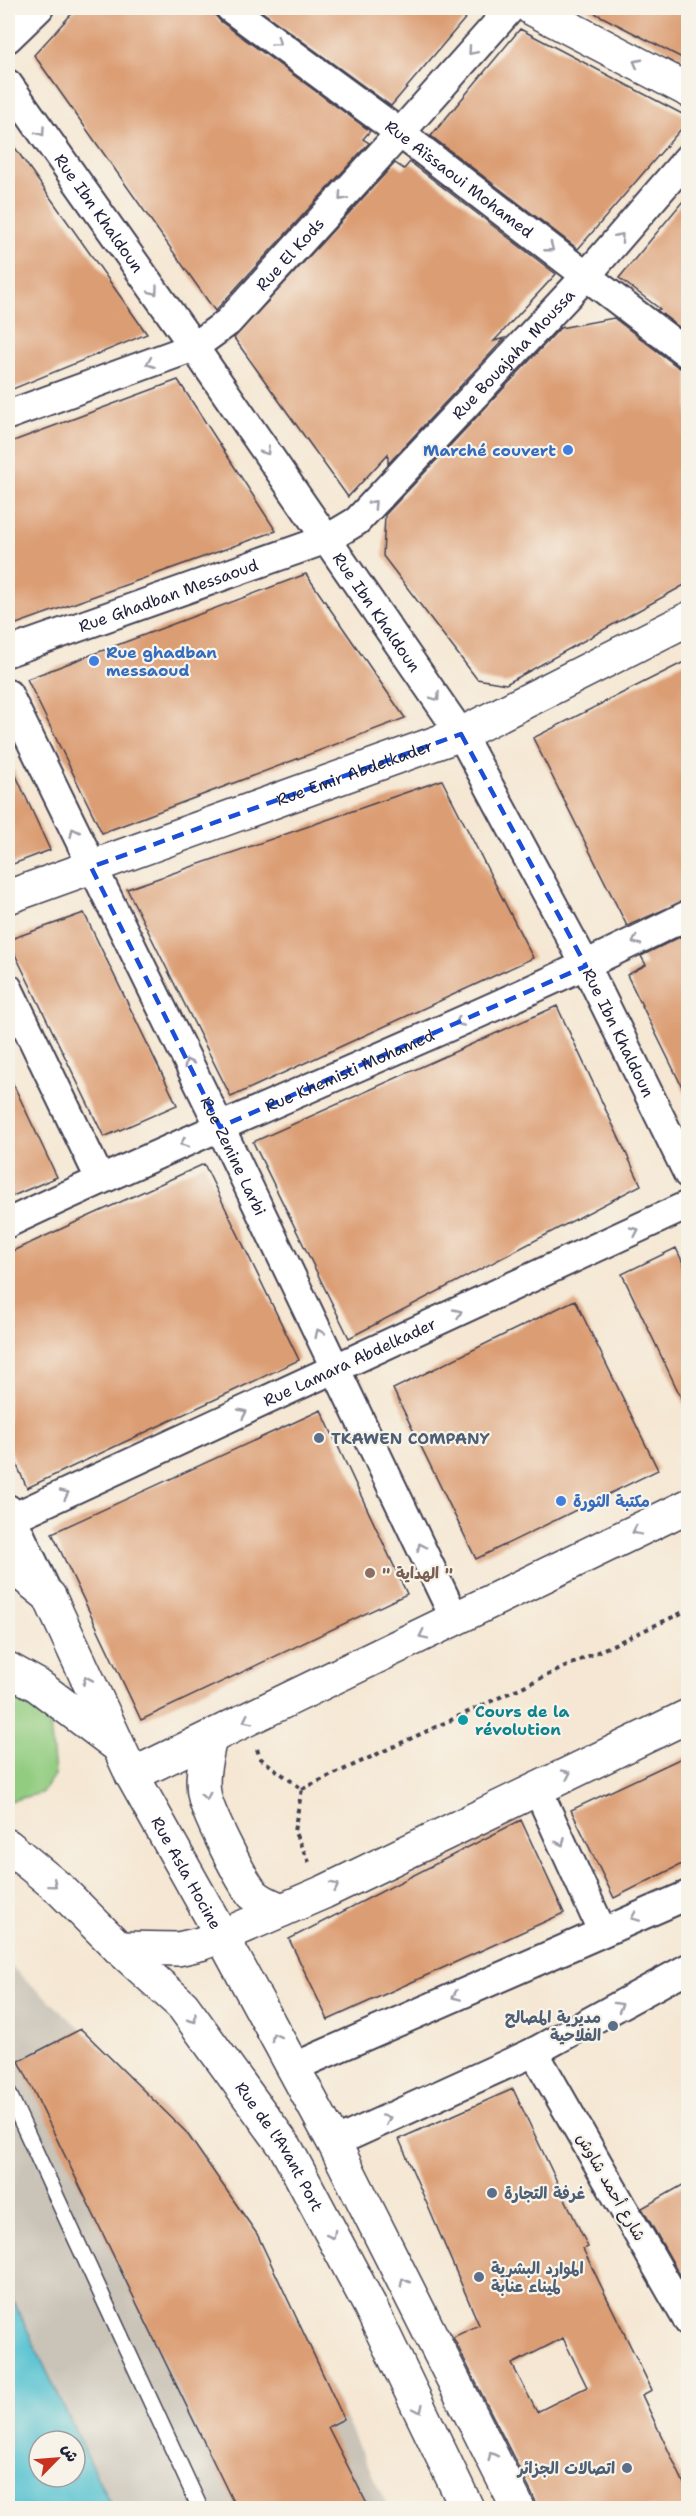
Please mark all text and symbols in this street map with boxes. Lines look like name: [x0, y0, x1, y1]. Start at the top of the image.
one-way arrow: [271, 35, 282, 46]
one-way arrow: [468, 45, 479, 55]
one-way arrow: [632, 59, 643, 70]
street label: Rue Aïssaoui Mohamed: [381, 115, 538, 242]
one-way arrow: [34, 125, 45, 136]
street label: Rue Ibn Khaldoun: [50, 149, 149, 277]
one-way arrow: [338, 190, 349, 201]
street label: Rue El Kods: [251, 213, 328, 295]
one-way arrow: [612, 233, 623, 244]
one-way arrow: [544, 241, 555, 252]
one-way arrow: [147, 284, 158, 295]
street label: Rue Bouajaha Moussa: [447, 284, 579, 424]
one-way arrow: [145, 356, 156, 368]
place label: Marché couvert: [423, 440, 556, 461]
marker: Marché couvert: [561, 443, 575, 457]
one-way arrow: [259, 444, 270, 455]
one-way arrow: [366, 500, 377, 511]
street label: Rue Ibn Khaldoun: [328, 548, 426, 676]
street label: Rue Ghadban Messaoud: [76, 554, 261, 637]
place label: Rue ghadban messaoud: [106, 642, 217, 681]
marker: Rue ghadban messaoud: [87, 654, 101, 668]
one-way arrow: [429, 691, 440, 702]
street label: Rue Emir Abdelkader: [273, 735, 435, 810]
one-way arrow: [70, 827, 82, 838]
one-way arrow: [632, 934, 643, 945]
street label: Rue Ibn Khaldoun: [578, 965, 659, 1101]
one-way arrow: [454, 1015, 465, 1027]
street label: Rue Khemisti Mohamed: [261, 1024, 437, 1116]
one-way arrow: [184, 1059, 196, 1070]
street label: Rue Zenine Larbi: [196, 1093, 271, 1219]
one-way arrow: [179, 1136, 190, 1148]
one-way arrow: [628, 1226, 639, 1238]
one-way arrow: [451, 1309, 462, 1321]
street label: Rue Lamara Abdelkader: [260, 1313, 439, 1411]
one-way arrow: [315, 1329, 327, 1340]
one-way arrow: [236, 1408, 247, 1420]
place label: TKAWEN COMPANY: [331, 1428, 490, 1449]
marker: TKAWEN COMPANY: [312, 1431, 326, 1445]
one-way arrow: [59, 1489, 70, 1501]
place label: مكتبة الثورة: [573, 1491, 650, 1512]
marker: مكتبة الثورة: [554, 1494, 568, 1508]
one-way arrow: [631, 1523, 642, 1535]
one-way arrow: [416, 1543, 428, 1554]
place label: " الهداية ": [382, 1563, 453, 1584]
marker: " الهداية ": [363, 1566, 377, 1580]
one-way arrow: [418, 1627, 429, 1639]
one-way arrow: [82, 1676, 94, 1687]
place label: Cours de la révolution: [475, 1701, 570, 1740]
one-way arrow: [243, 1712, 254, 1724]
marker: Cours de la révolution: [456, 1713, 470, 1727]
one-way arrow: [561, 1769, 572, 1781]
one-way arrow: [199, 1790, 212, 1800]
street label: Rue Asla Hocine: [147, 1813, 227, 1933]
one-way arrow: [554, 1835, 566, 1846]
one-way arrow: [46, 1876, 57, 1887]
one-way arrow: [329, 1882, 339, 1893]
one-way arrow: [630, 1910, 641, 1922]
one-way arrow: [451, 1988, 462, 2000]
one-way arrow: [613, 2002, 623, 2013]
place label: مديرية المصالح الفلاحية: [505, 2007, 601, 2046]
one-way arrow: [185, 2012, 196, 2023]
marker: مديرية المصالح الفلاحية: [606, 2019, 620, 2033]
one-way arrow: [271, 2032, 283, 2043]
street label: Rue de l'Avant Port: [231, 2077, 328, 2215]
one-way arrow: [381, 2114, 392, 2126]
street label: شارع أحمد شاوش: [571, 2129, 650, 2245]
place label: غرفة التجارة: [504, 2183, 586, 2204]
marker: غرفة التجارة: [485, 2186, 499, 2200]
one-way arrow: [325, 2229, 337, 2240]
place label: الموارد البشرية لميناء عنابة: [491, 2258, 584, 2297]
marker: الموارد البشرية لميناء عنابة: [472, 2270, 486, 2284]
one-way arrow: [400, 2278, 411, 2289]
one-way arrow: [412, 2403, 424, 2414]
north arrow: [27, 2429, 87, 2489]
text: ش: [57, 2440, 83, 2465]
one-way arrow: [488, 2452, 499, 2463]
place label: اتصالات الجزائر: [516, 2458, 615, 2479]
marker: اتصالات الجزائر: [620, 2461, 634, 2475]

